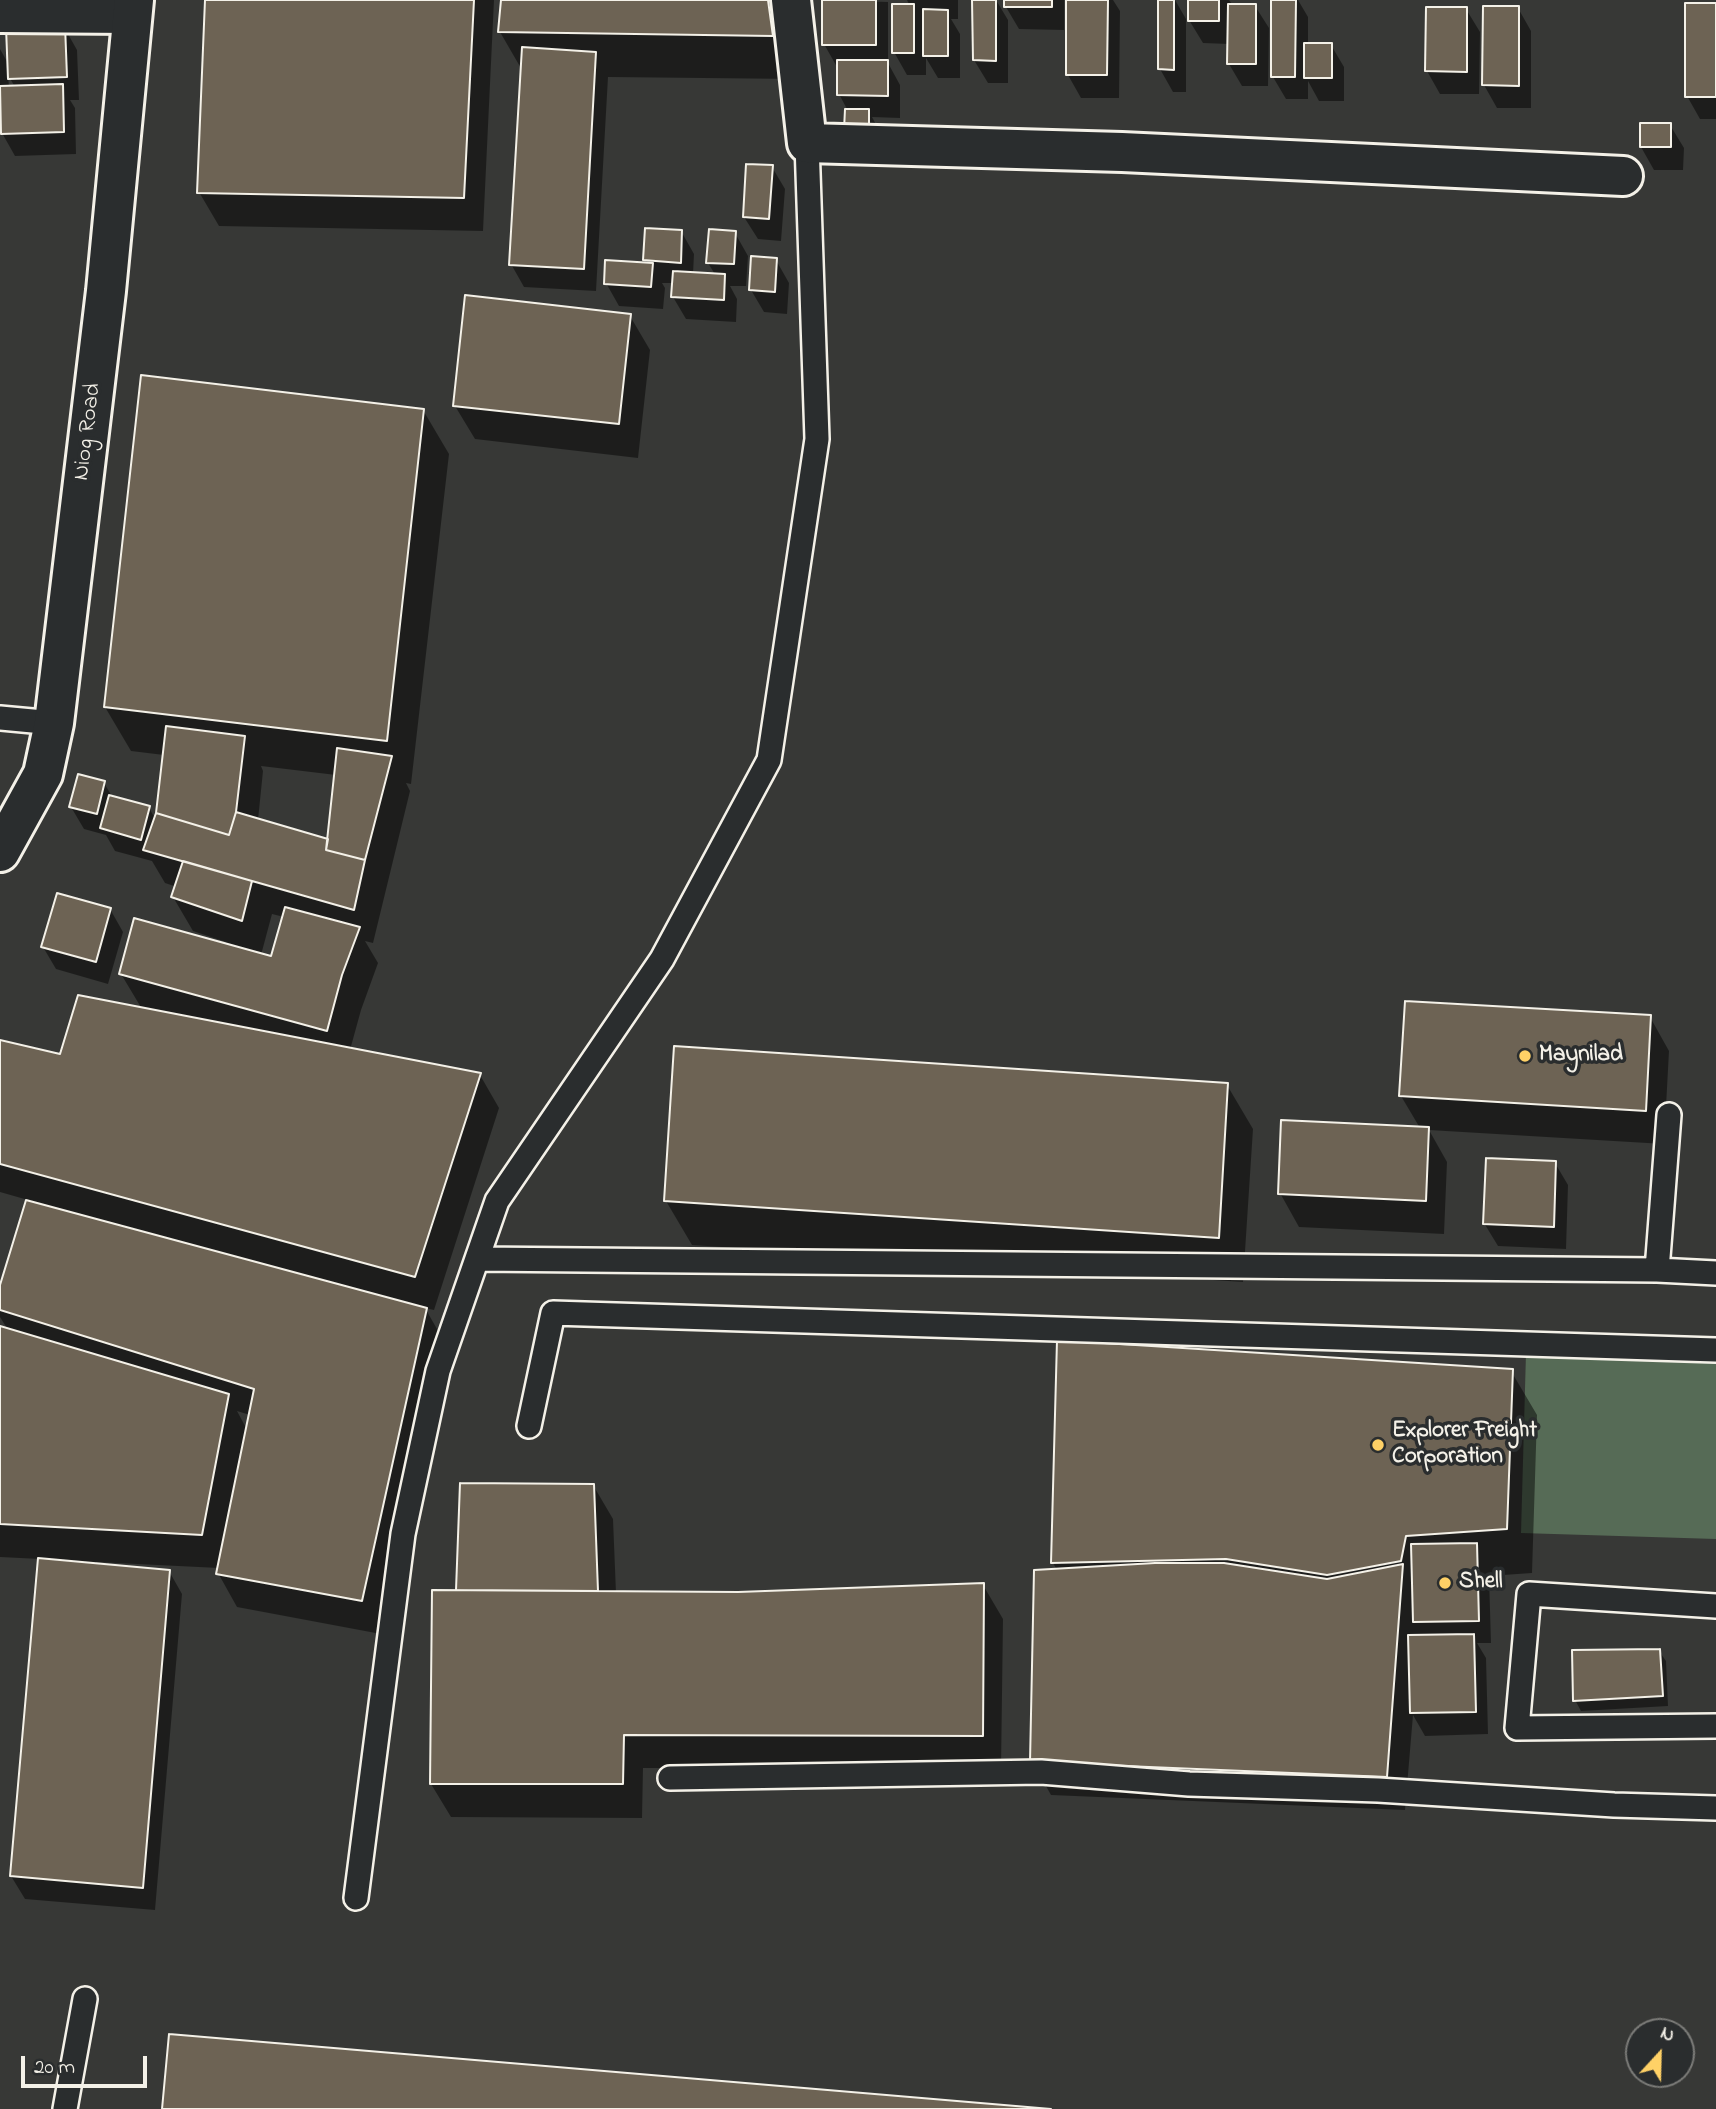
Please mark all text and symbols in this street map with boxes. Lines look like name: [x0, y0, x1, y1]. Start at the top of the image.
street label: Niog Road: [69, 382, 109, 482]
place label: Maynilad: [1539, 1042, 1623, 1070]
marker: Maynilad: [1517, 1048, 1533, 1064]
place label: Explorer Freight Corporation: [1392, 1418, 1537, 1472]
marker: Explorer Freight Corporation: [1370, 1437, 1386, 1453]
place label: Shell: [1459, 1569, 1503, 1597]
marker: Shell: [1437, 1575, 1453, 1591]
north arrow: [1625, 2018, 1695, 2088]
text: N: [1656, 2020, 1678, 2050]
scale bar: [24, 2042, 150, 2086]
text: 20 m: [34, 2053, 75, 2083]

